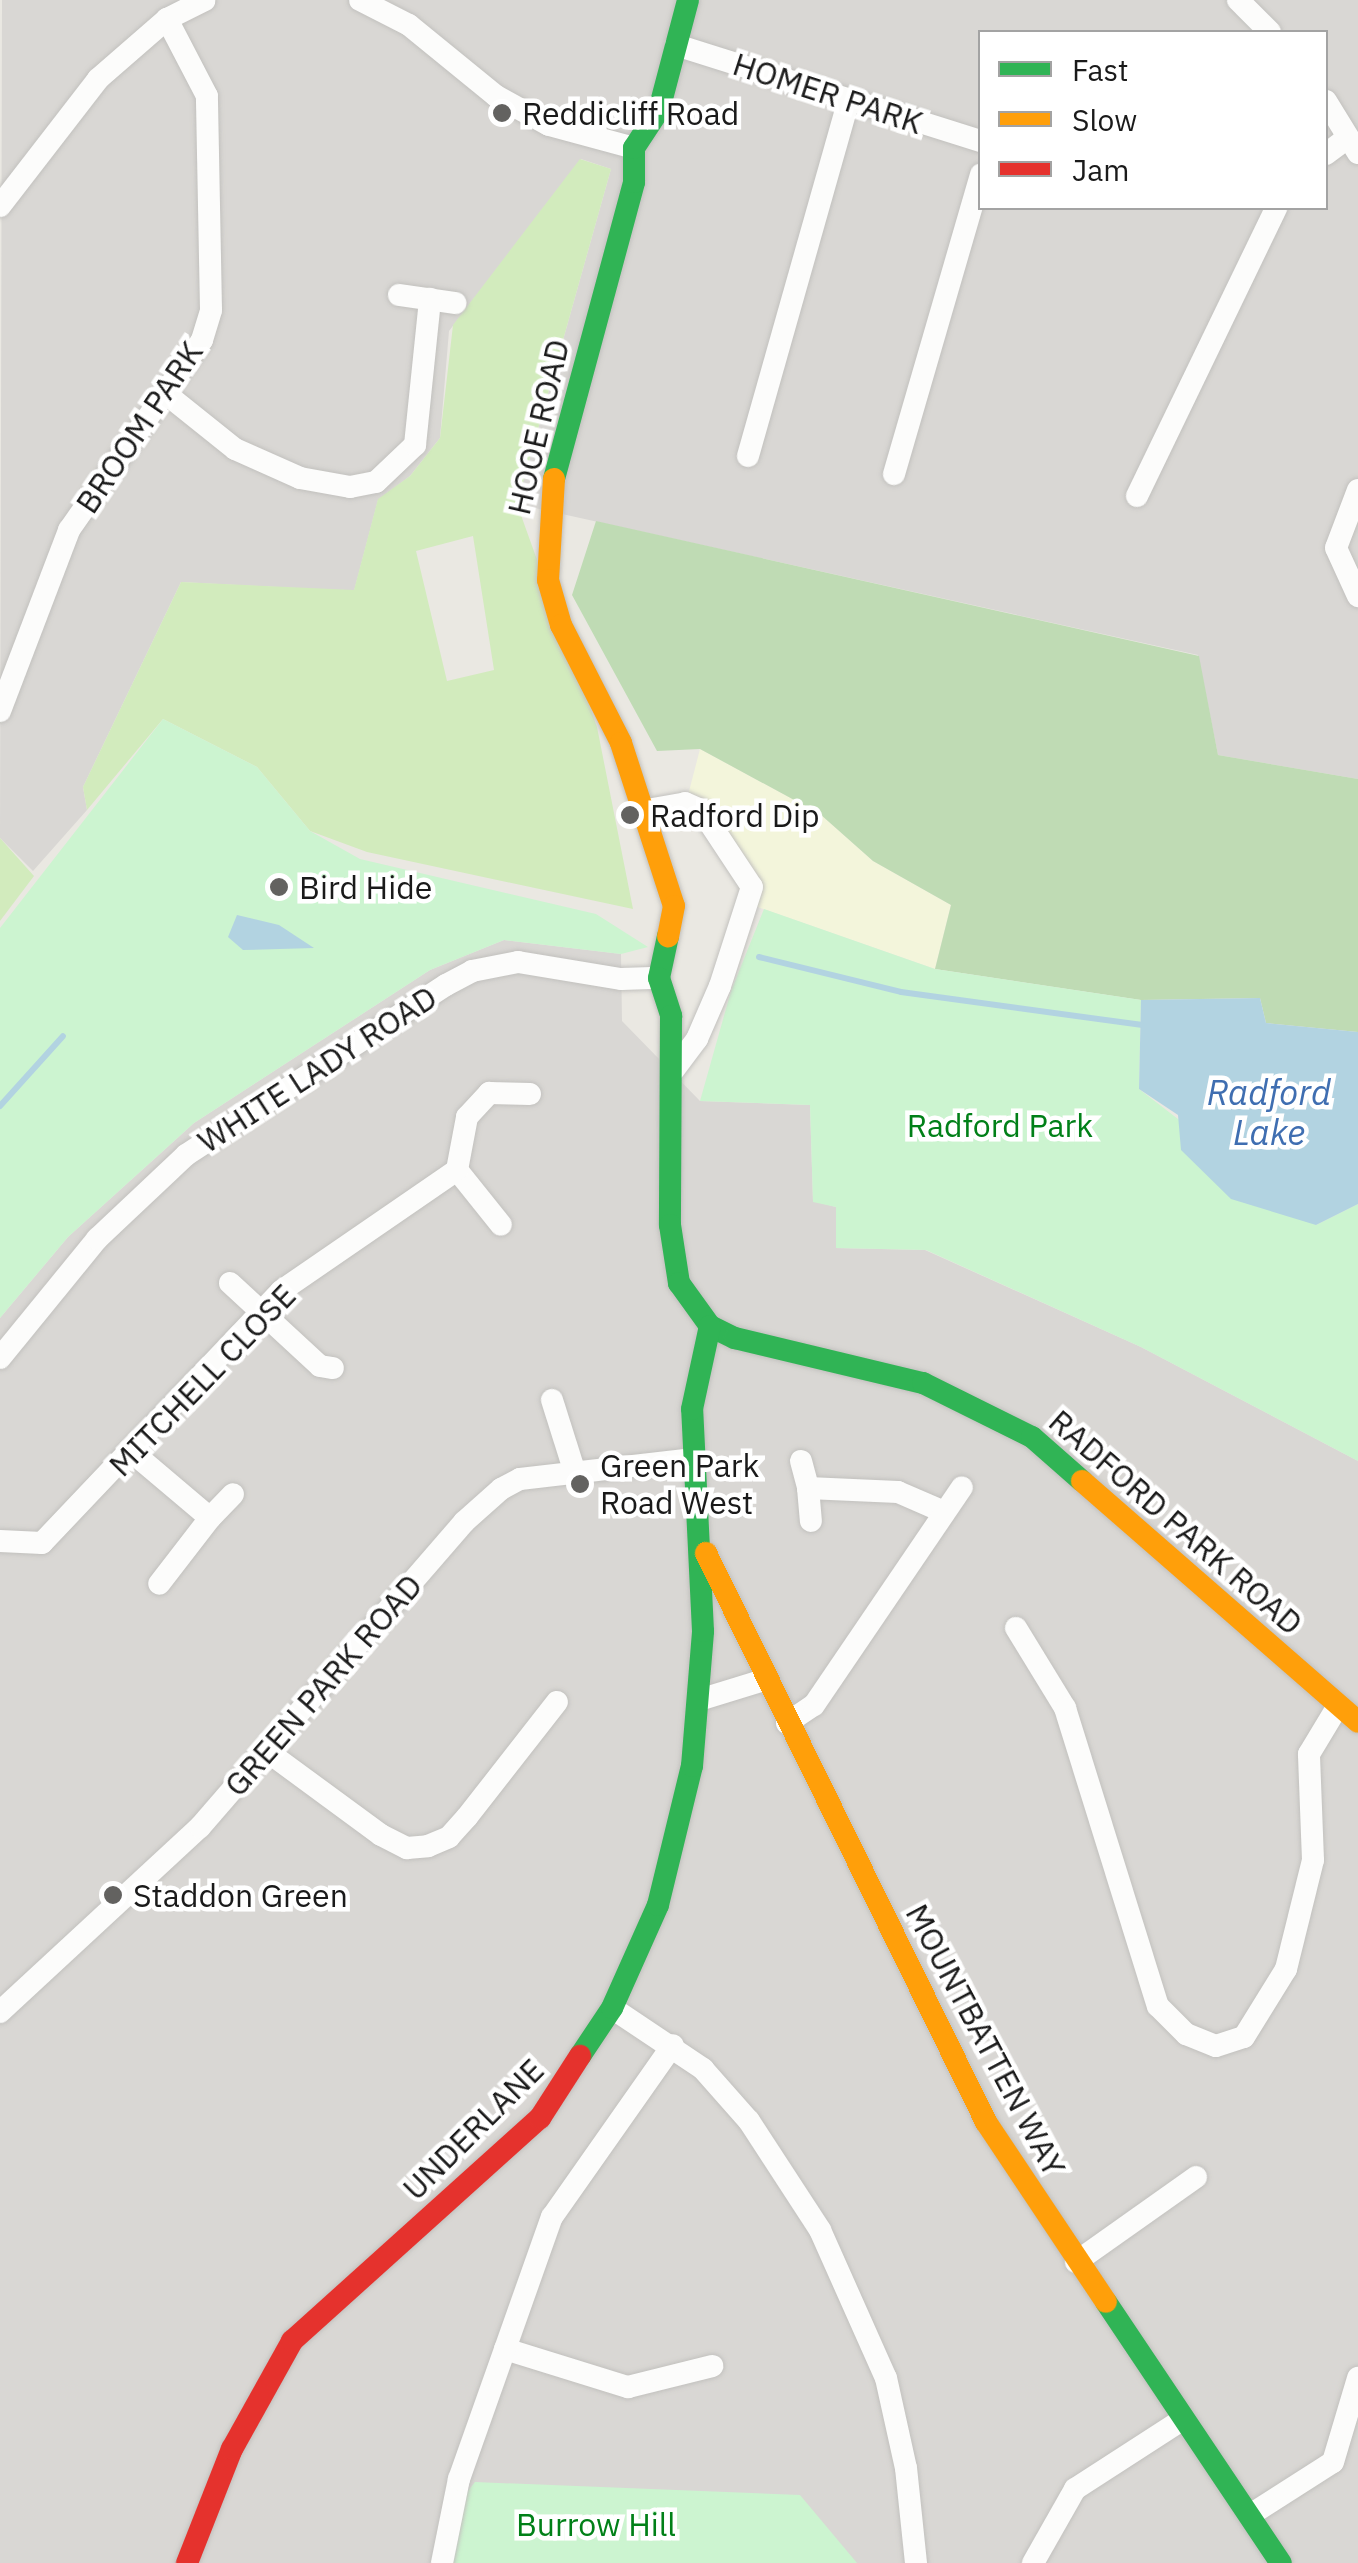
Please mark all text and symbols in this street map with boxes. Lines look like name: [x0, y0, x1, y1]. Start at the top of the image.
legend: [978, 30, 1328, 210]
street label: HOMER PARK: [728, 44, 928, 142]
text: Fast: [1072, 50, 1129, 89]
place label: Reddicliff Road: [522, 94, 739, 132]
text: Slow: [1072, 100, 1137, 139]
marker: Reddicliff Road: [491, 102, 513, 124]
text: Jam: [1072, 150, 1130, 189]
street label: BROOM PARK: [67, 334, 211, 520]
street label: HOOE ROAD: [499, 336, 577, 518]
place label: Radford Dip: [650, 796, 820, 834]
marker: Radford Dip: [619, 804, 641, 826]
place label: Bird Hide: [299, 868, 432, 906]
marker: Bird Hide: [268, 876, 290, 898]
street label: WHITE LADY ROAD: [190, 978, 444, 1160]
water label: Radford Lake: [1207, 1071, 1331, 1153]
park label: Radford Park: [907, 1106, 1093, 1144]
street label: MITCHELL CLOSE: [101, 1276, 303, 1484]
street label: RADFORD PARK ROAD: [1041, 1402, 1311, 1642]
place label: Green Park Road West: [600, 1447, 759, 1522]
marker: Green Park Road West: [569, 1473, 591, 1495]
street label: GREEN PARK ROAD: [216, 1566, 430, 1804]
place label: Staddon Green: [133, 1876, 348, 1914]
marker: Staddon Green: [102, 1884, 124, 1906]
street label: MOUNTBATTEN WAY: [898, 1897, 1074, 2183]
street label: UNDERLANE: [395, 2051, 551, 2207]
park label: Burrow Hill: [516, 2505, 676, 2543]

